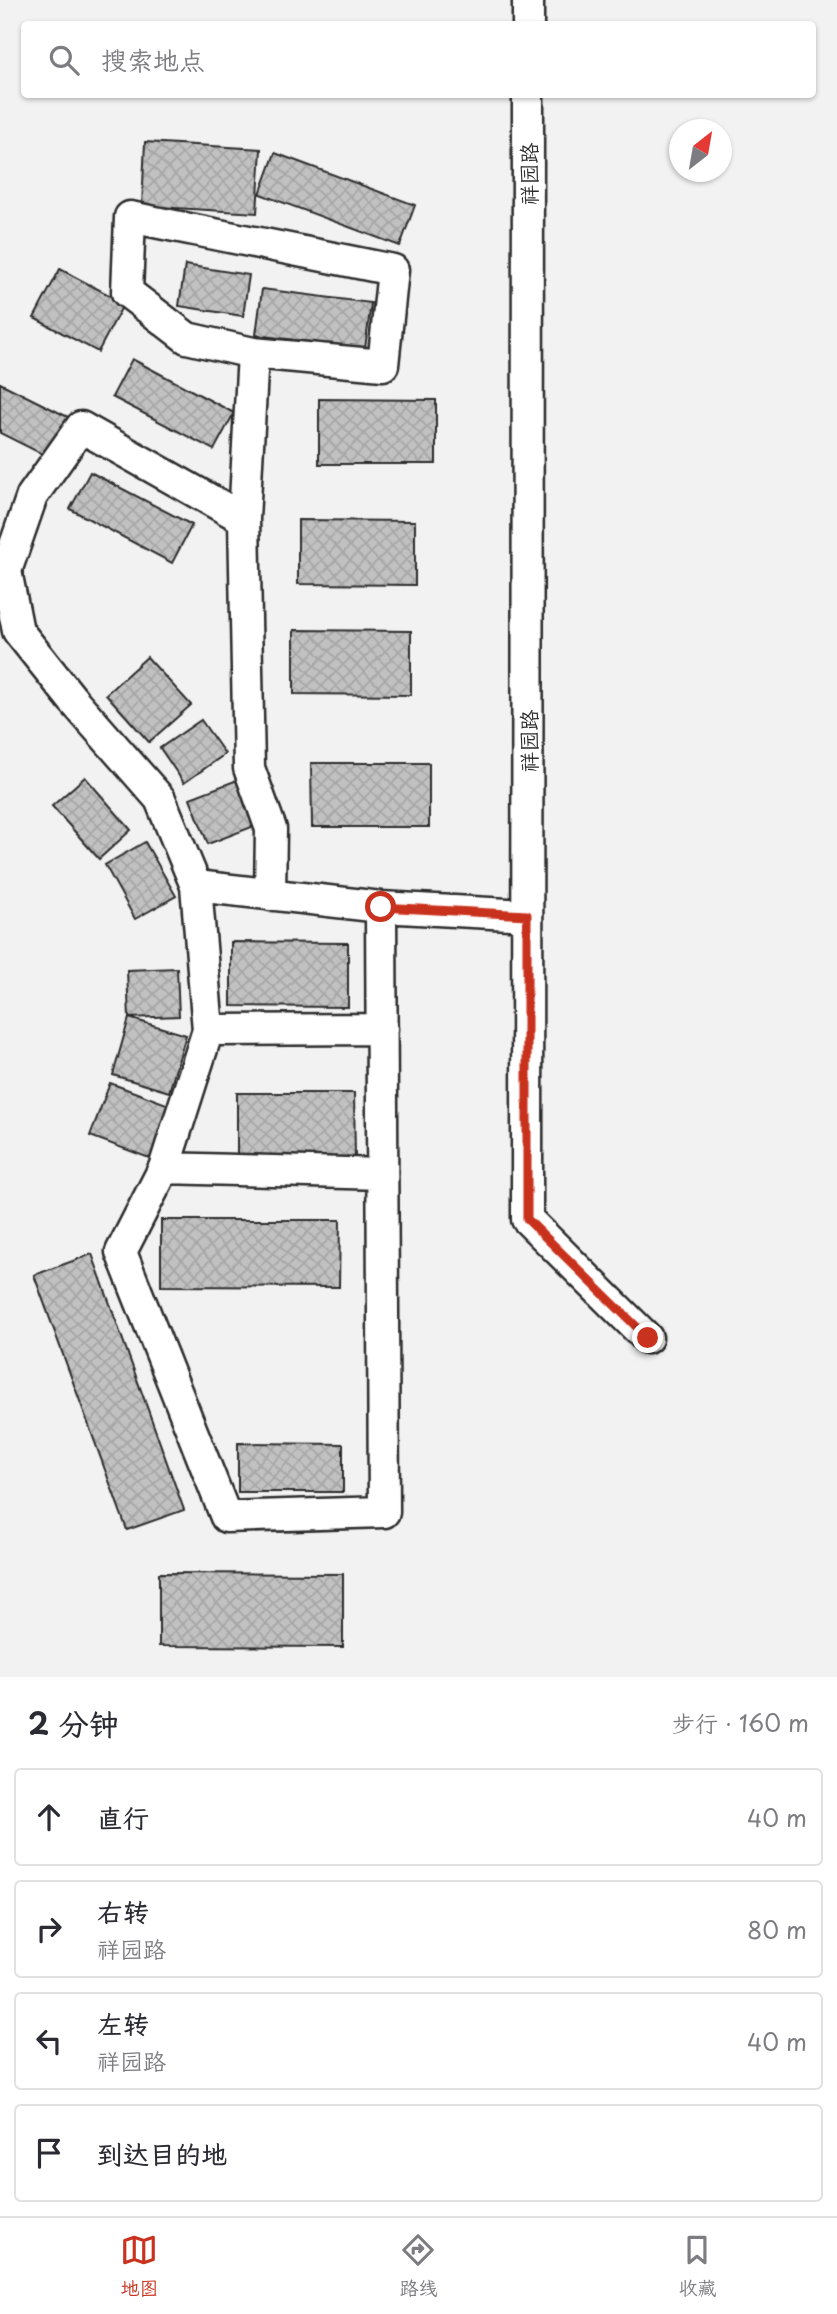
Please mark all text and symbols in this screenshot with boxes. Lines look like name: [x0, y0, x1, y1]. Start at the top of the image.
search box: [21, 21, 816, 98]
text: 搜索地点: [101, 40, 205, 79]
icon: search: [45, 41, 83, 79]
north arrow: [669, 119, 732, 182]
street label: 祥园路: [512, 143, 544, 206]
street label: 祥园路: [512, 710, 544, 773]
route start: [365, 891, 396, 922]
route end: [632, 1322, 663, 1353]
text: 2 分钟: [28, 1700, 119, 1745]
text: 步行 · 160 m: [672, 1705, 809, 1740]
icon: ahead: [30, 1798, 68, 1836]
text: 直行: [97, 1798, 149, 1837]
text: 40 m: [747, 1800, 807, 1835]
text: 右转: [97, 1892, 149, 1931]
icon: right: [30, 1910, 68, 1948]
text: 80 m: [747, 1912, 807, 1947]
text: 祥园路: [97, 1931, 166, 1966]
text: 左转: [97, 2004, 149, 2043]
icon: left: [30, 2022, 68, 2060]
text: 40 m: [747, 2024, 807, 2059]
text: 祥园路: [97, 2043, 166, 2078]
icon: arrive: [30, 2134, 68, 2172]
text: 到达目的地: [97, 2134, 227, 2173]
tab: 地图: [120, 2231, 159, 2301]
tab: 路线: [399, 2231, 438, 2301]
tab: 收藏: [678, 2231, 717, 2301]

